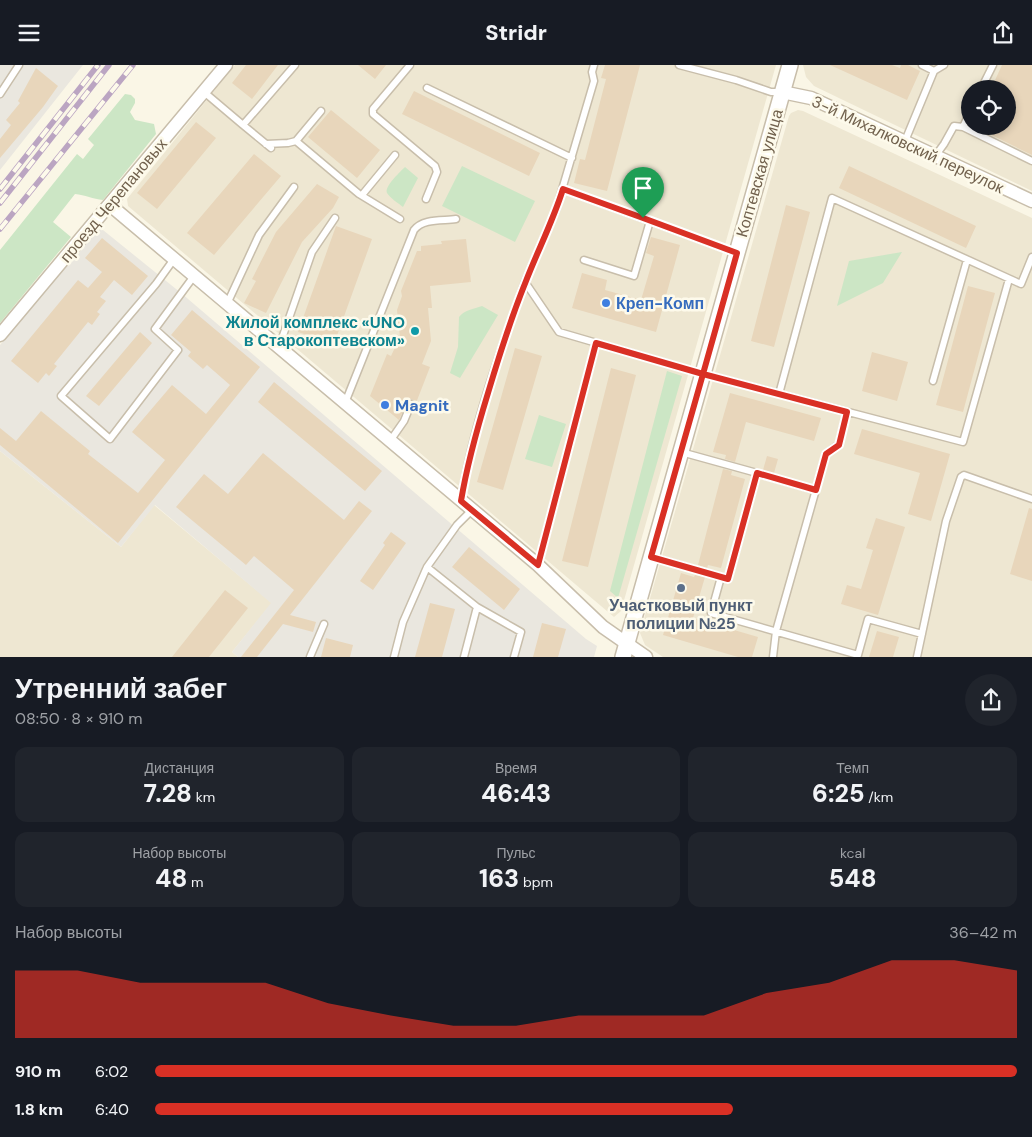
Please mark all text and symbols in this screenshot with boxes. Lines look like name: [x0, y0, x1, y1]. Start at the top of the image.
text: Stridr: [485, 18, 547, 47]
icon: menu: [15, 19, 43, 47]
icon: share: [989, 19, 1017, 47]
map controls: [961, 80, 1016, 135]
button: locate: [961, 80, 1016, 135]
street label: 3-й Михалковский переулок: [808, 91, 1008, 199]
street label: Коптевская улица: [731, 107, 788, 240]
street label: проезд Черепановых: [55, 134, 172, 267]
pin: [622, 167, 664, 218]
icon: arrive: [629, 174, 657, 202]
place label: Креп-Комп: [616, 293, 704, 314]
marker: Креп-Комп: [600, 297, 612, 309]
place label: Жилой комплекс «UNO в Старокоптевском»: [225, 312, 405, 351]
marker: Жилой комплекс «UNO в Старокоптевском»: [409, 325, 421, 337]
place label: Magnit: [395, 395, 449, 416]
marker: Magnit: [379, 399, 391, 411]
marker: Участковый пункт полиции №25: [675, 582, 687, 594]
place label: Участковый пункт полиции №25: [609, 595, 753, 634]
text: Утренний забег: [15, 670, 227, 707]
button: share: [965, 674, 1017, 726]
text: 08:50 · 8 × 910 m: [15, 708, 143, 729]
text: Дистанция: [145, 759, 214, 777]
text: Время: [495, 759, 537, 777]
text: Темп: [836, 759, 869, 777]
text: 7.28: [143, 777, 192, 810]
text: 46:43: [481, 777, 551, 810]
text: 6:25: [812, 777, 864, 810]
text: km: [192, 788, 215, 806]
text: /km: [864, 788, 893, 806]
text: Набор высоты: [132, 844, 226, 862]
text: Пульс: [496, 844, 536, 862]
text: kcal: [840, 844, 865, 862]
text: 48: [155, 862, 187, 895]
text: 163: [479, 862, 519, 895]
text: 548: [829, 862, 877, 895]
text: m: [187, 873, 204, 891]
text: bpm: [519, 873, 553, 891]
text: Набор высоты: [15, 922, 122, 943]
text: 36–42 m: [949, 922, 1017, 943]
text: 910 m: [15, 1061, 61, 1082]
text: 6:02: [95, 1061, 128, 1082]
text: 1.8 km: [15, 1099, 63, 1120]
text: 6:40: [95, 1099, 129, 1120]

